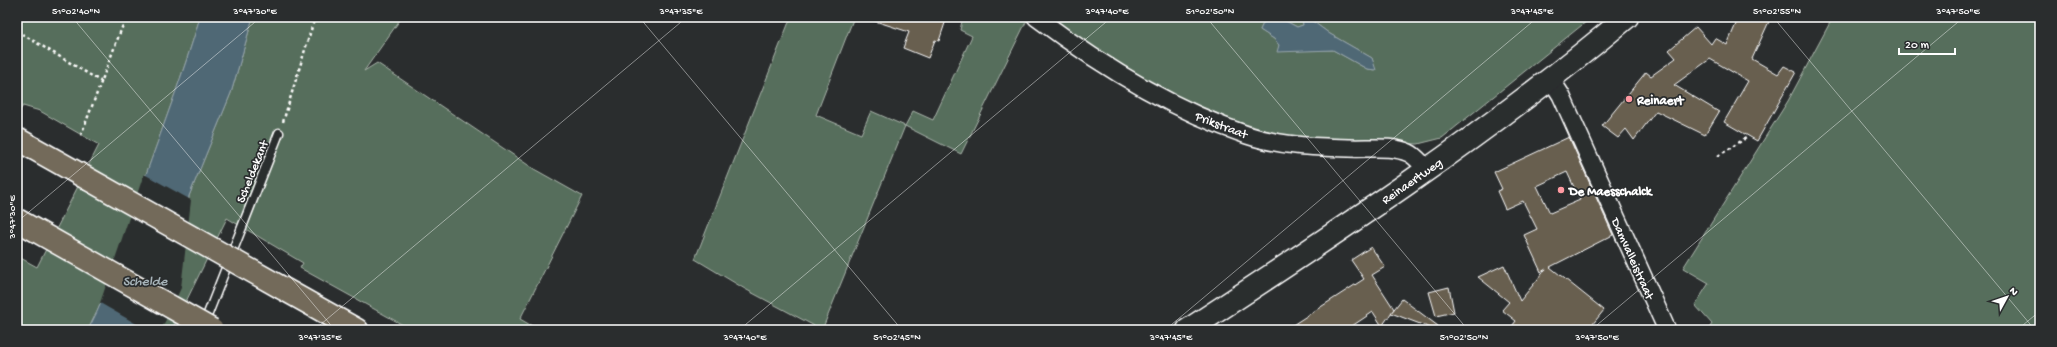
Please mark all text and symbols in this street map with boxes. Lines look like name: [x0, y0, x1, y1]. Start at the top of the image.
text: 51°02'40"N: [52, 6, 100, 18]
text: 3°47'30"E: [232, 6, 277, 18]
text: 3°47'35"E: [659, 6, 703, 18]
text: 3°47'40"E: [1085, 6, 1129, 18]
text: 51°02'50"N: [1186, 6, 1235, 18]
text: 3°47'45"E: [1510, 6, 1554, 18]
text: 51°02'55"N: [1753, 6, 1802, 18]
text: 3°47'50"E: [1935, 6, 1981, 18]
scale bar: [1899, 30, 1955, 56]
text: 20 m: [1905, 39, 1930, 53]
marker: Reinaert: [1624, 94, 1634, 104]
place label: Reinaert: [1636, 94, 1685, 109]
street label: Prikstraat: [1192, 109, 1251, 144]
street label: Scheldekant: [234, 137, 273, 205]
street label: Reinaertweg: [1379, 156, 1446, 208]
marker: De Maesschalck: [1556, 185, 1566, 195]
place label: De Maesschalck: [1568, 185, 1654, 200]
text: 3°47'30"E: [7, 195, 19, 240]
street label: Damvalleistraat: [1607, 215, 1657, 304]
water label: Schelde: [123, 274, 168, 291]
north arrow: [1987, 277, 2027, 317]
text: N: [2006, 285, 2020, 298]
text: 3°47'35"E: [298, 332, 342, 344]
text: 3°47'40"E: [723, 332, 767, 344]
text: 51°02'45"N: [873, 332, 921, 344]
text: 3°47'45"E: [1149, 332, 1193, 344]
text: 51°02'50"N: [1440, 332, 1489, 344]
text: 3°47'50"E: [1574, 332, 1620, 344]

